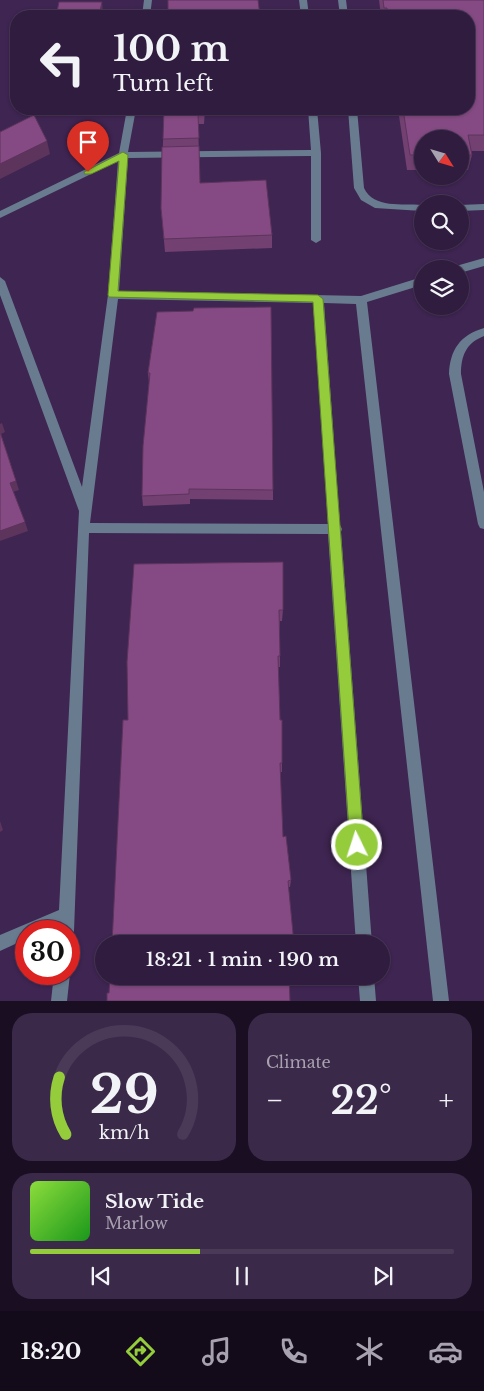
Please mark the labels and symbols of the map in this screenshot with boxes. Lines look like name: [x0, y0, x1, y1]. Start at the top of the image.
pin: [67, 121, 109, 172]
north arrow: [414, 130, 469, 185]
position arrow: [330, 818, 382, 870]
speed limit sign: 30: [15, 920, 80, 985]

